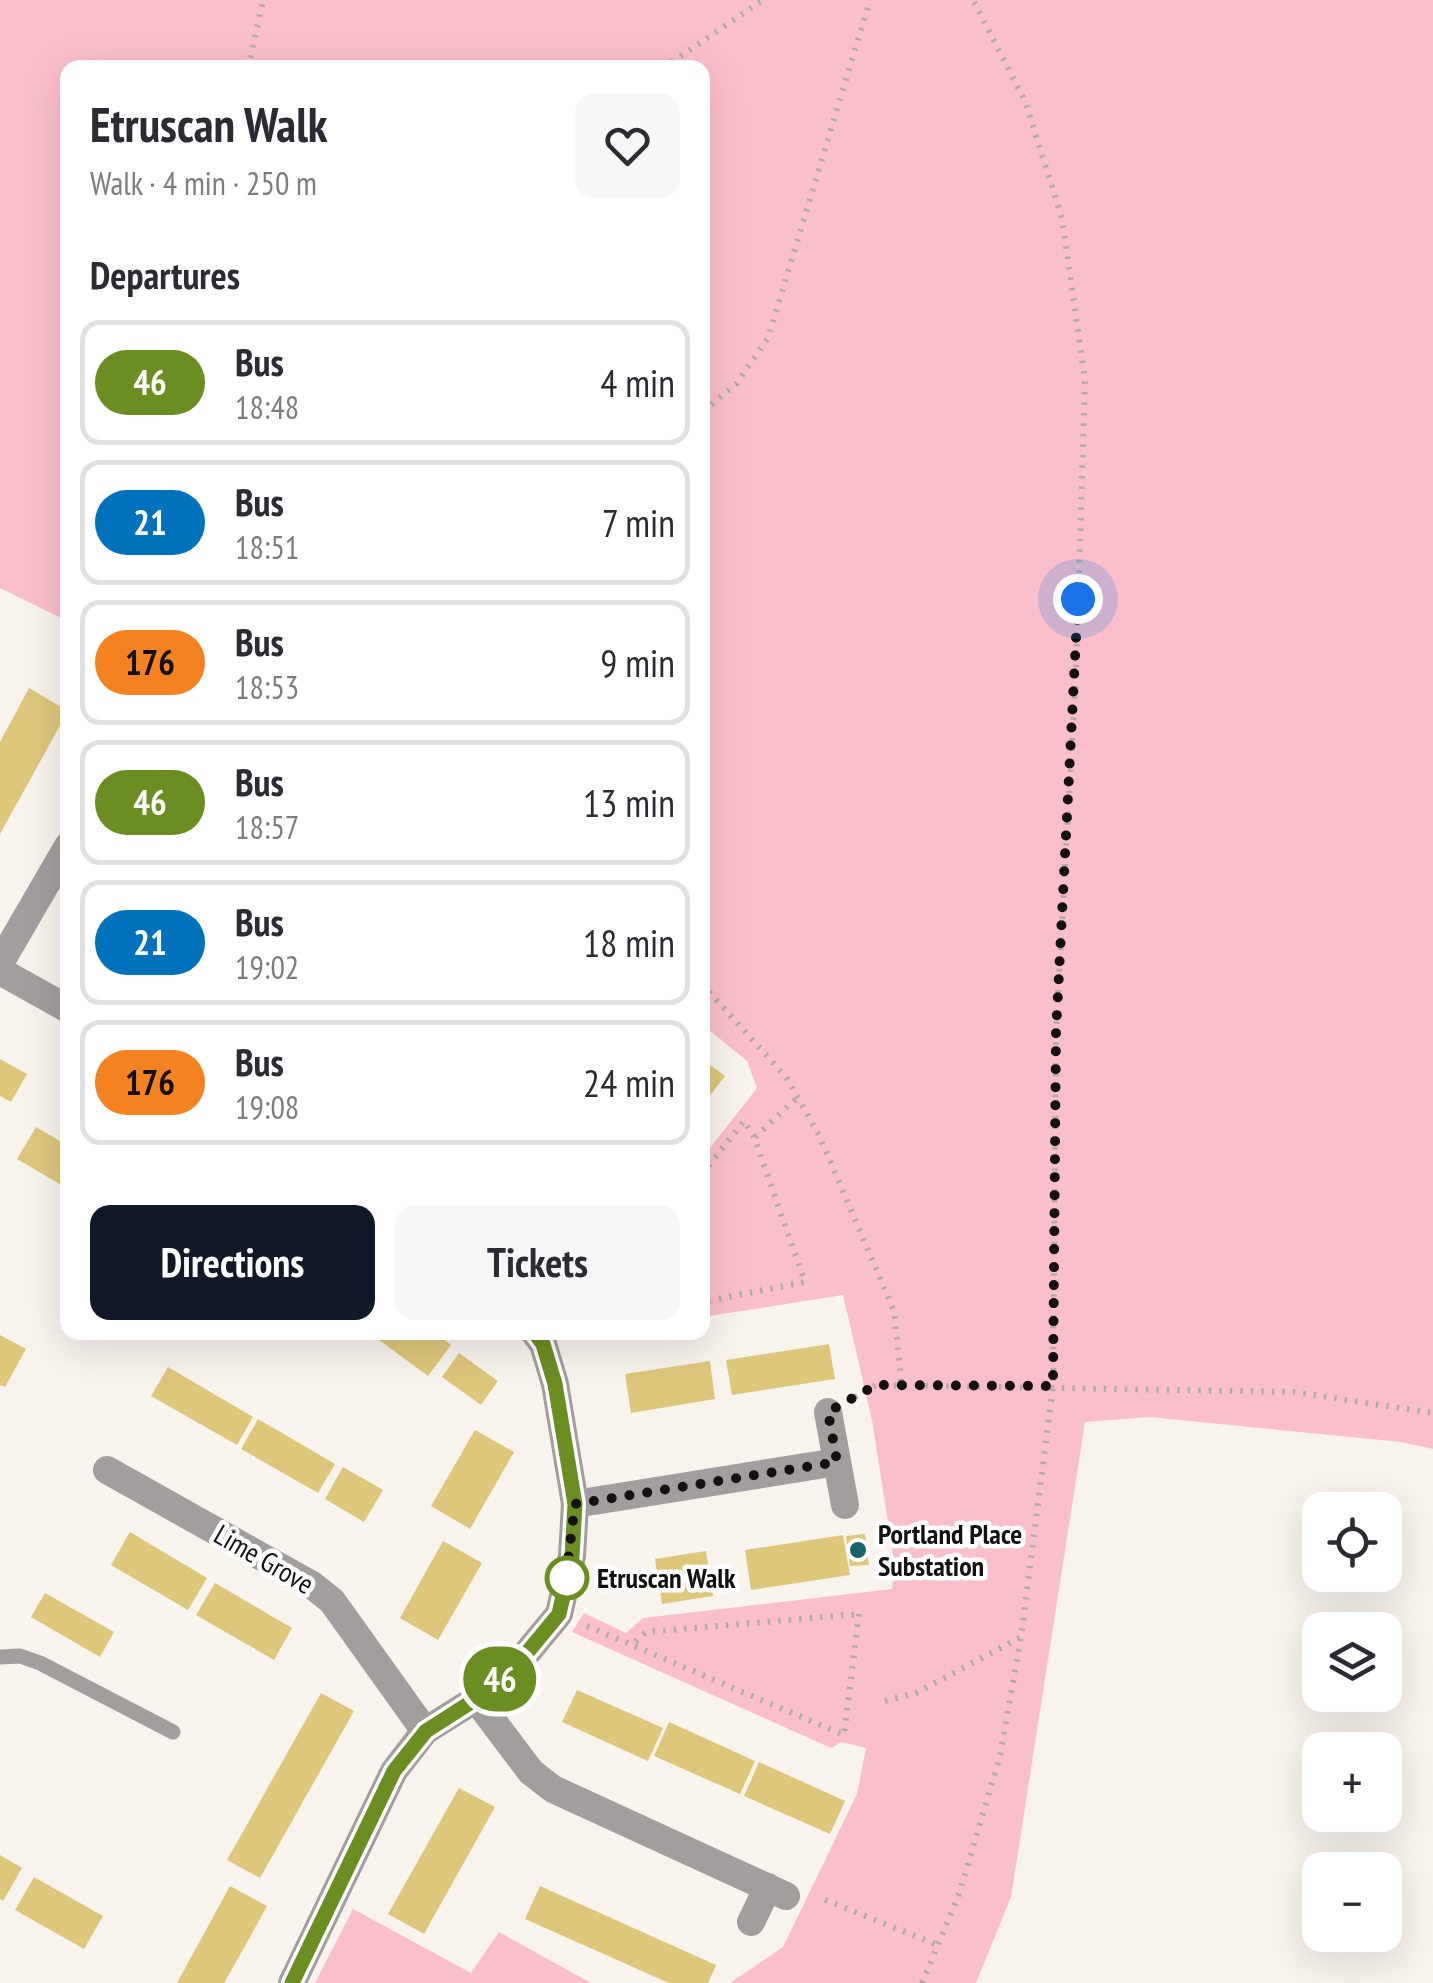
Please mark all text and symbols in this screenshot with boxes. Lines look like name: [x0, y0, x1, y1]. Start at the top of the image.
text: Etruscan Walk: [90, 93, 328, 155]
button: heart: [575, 93, 680, 198]
text: Walk · 4 min · 250 m: [90, 162, 317, 204]
text: Departures: [90, 250, 240, 299]
text: Bus: [235, 337, 284, 386]
text: 4 min: [600, 358, 675, 407]
text: 46: [133, 359, 167, 405]
text: 18:48: [235, 386, 299, 428]
text: Bus: [235, 477, 284, 526]
text: 7 min: [602, 498, 675, 547]
text: 21: [133, 499, 167, 545]
text: 18:51: [235, 526, 299, 568]
your location: [1053, 574, 1103, 624]
text: Bus: [235, 617, 284, 666]
text: 9 min: [600, 638, 675, 687]
text: 176: [125, 639, 175, 685]
text: 18:53: [235, 666, 299, 708]
text: Bus: [235, 757, 284, 806]
text: 13 min: [583, 778, 675, 827]
text: 46: [133, 779, 167, 825]
text: 18:57: [235, 806, 299, 848]
text: Bus: [235, 897, 284, 946]
text: 18 min: [583, 918, 675, 967]
text: 21: [133, 919, 167, 965]
text: 19:02: [235, 946, 299, 988]
text: Bus: [235, 1037, 284, 1086]
text: 24 min: [583, 1058, 675, 1107]
text: 176: [125, 1059, 175, 1105]
text: 19:08: [235, 1086, 299, 1128]
button: Directions: [90, 1205, 375, 1320]
button: Tickets: [395, 1205, 680, 1320]
map controls: [1302, 1492, 1402, 1952]
button: locate: [1302, 1492, 1402, 1592]
street label: Lime Grove: [208, 1515, 321, 1602]
place label: Portland Place Substation: [878, 1515, 1022, 1584]
marker: Portland Place Substation: [847, 1539, 869, 1561]
marker: Etruscan Walk: [546, 1557, 588, 1599]
place label: Etruscan Walk: [597, 1559, 736, 1596]
button: layers: [1302, 1612, 1402, 1712]
line badge: 46: [455, 1646, 545, 1712]
text: 46: [483, 1656, 517, 1702]
button: +: [1302, 1732, 1402, 1832]
button: −: [1302, 1852, 1402, 1952]

